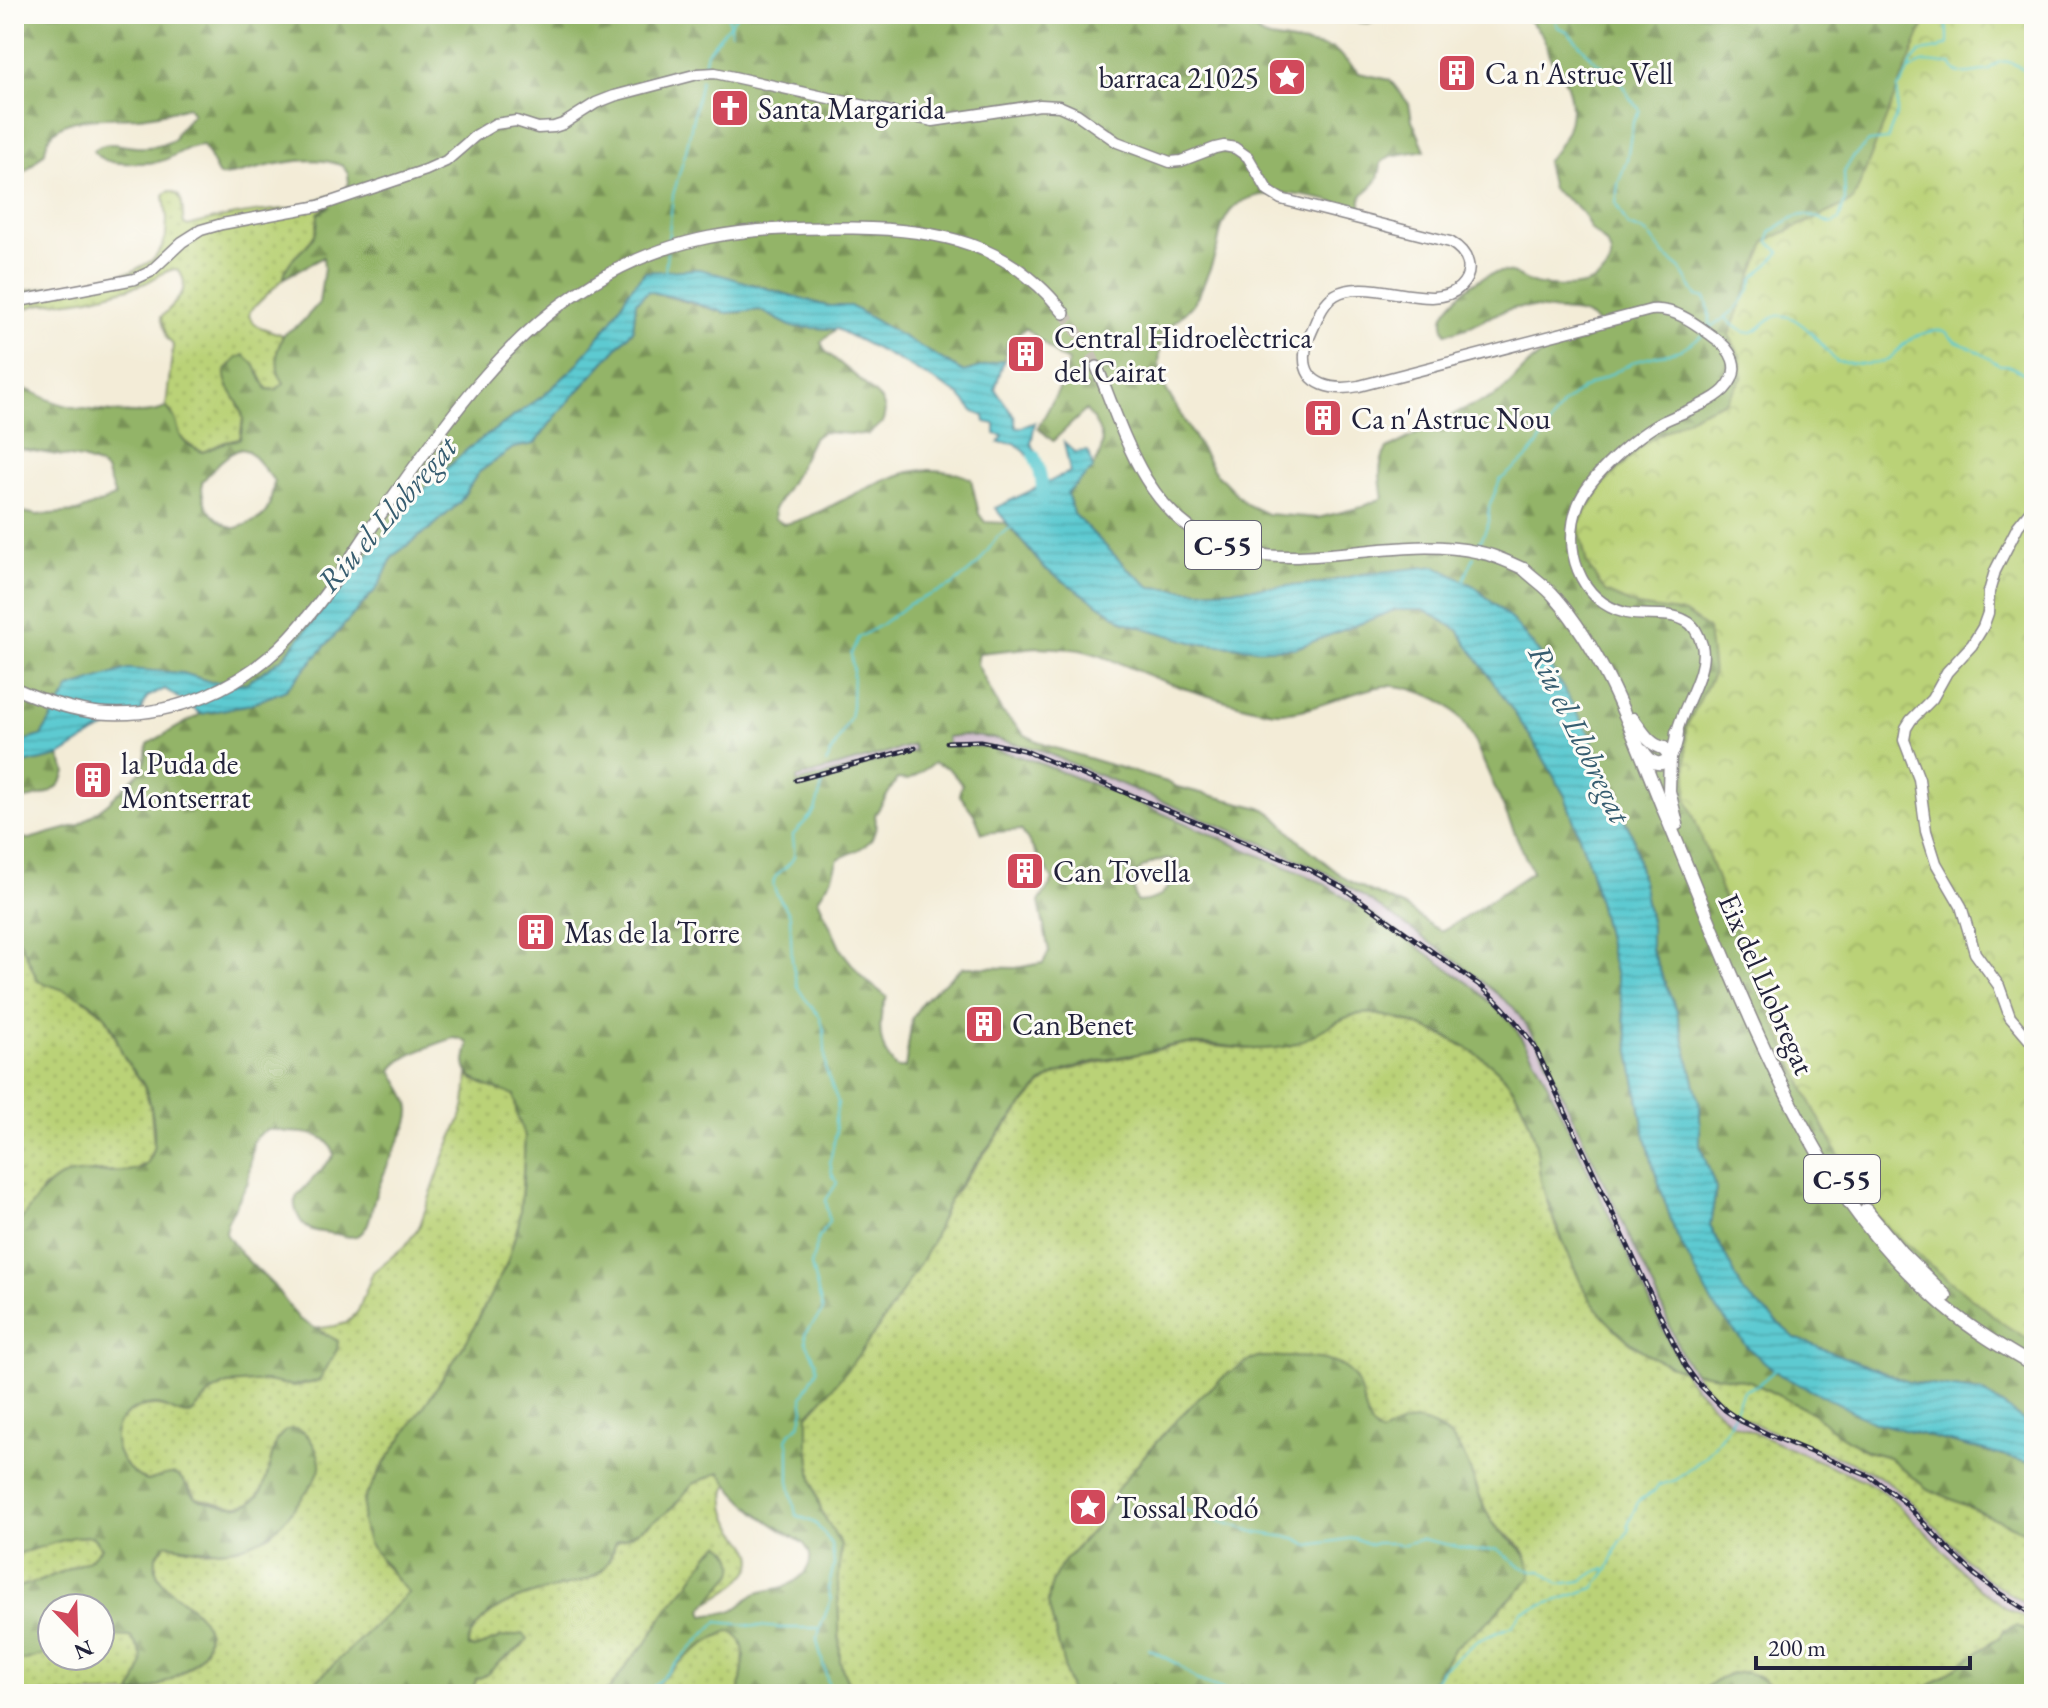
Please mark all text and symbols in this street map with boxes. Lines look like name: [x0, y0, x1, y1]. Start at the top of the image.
building icon: Ca n'Astruc Vell: [1436, 52, 1478, 94]
place label: Ca n'Astruc Vell: [1485, 54, 1673, 93]
place icon: barraca 21025: [1266, 56, 1308, 98]
place label: barraca 21025: [1098, 58, 1259, 97]
church icon: Santa Margarida: [709, 87, 751, 129]
place label: Santa Margarida: [758, 89, 945, 128]
place label: Central Hidroelèctrica del Cairat: [1054, 318, 1312, 391]
building icon: Central Hidroelèctrica del Cairat: [1005, 333, 1047, 375]
building icon: Ca n'Astruc Nou: [1302, 397, 1344, 439]
place label: Ca n'Astruc Nou: [1351, 399, 1551, 438]
water label: Riu el Llobregat: [307, 426, 468, 601]
road number: C-55: [1185, 521, 1261, 569]
water label: Riu el Llobregat: [1519, 638, 1642, 832]
place label: la Puda de Montserrat: [121, 744, 251, 817]
building icon: la Puda de Montserrat: [72, 759, 114, 801]
building icon: Can Tovella: [1004, 850, 1046, 892]
place label: Can Tovella: [1053, 852, 1190, 891]
street label: Eix del Llobregat: [1710, 887, 1825, 1081]
building icon: Mas de la Torre: [515, 911, 557, 953]
place label: Mas de la Torre: [564, 913, 740, 952]
building icon: Can Benet: [963, 1003, 1005, 1045]
place label: Can Benet: [1012, 1005, 1134, 1044]
road number: C-55: [1804, 1155, 1880, 1203]
place icon: Tossal Rodó: [1067, 1486, 1109, 1528]
place label: Tossal Rodó: [1116, 1488, 1259, 1527]
north arrow: [36, 1592, 116, 1672]
scale bar: [1756, 1620, 1970, 1670]
text: 200 m: [1768, 1632, 1826, 1663]
text: N: [70, 1633, 97, 1667]

